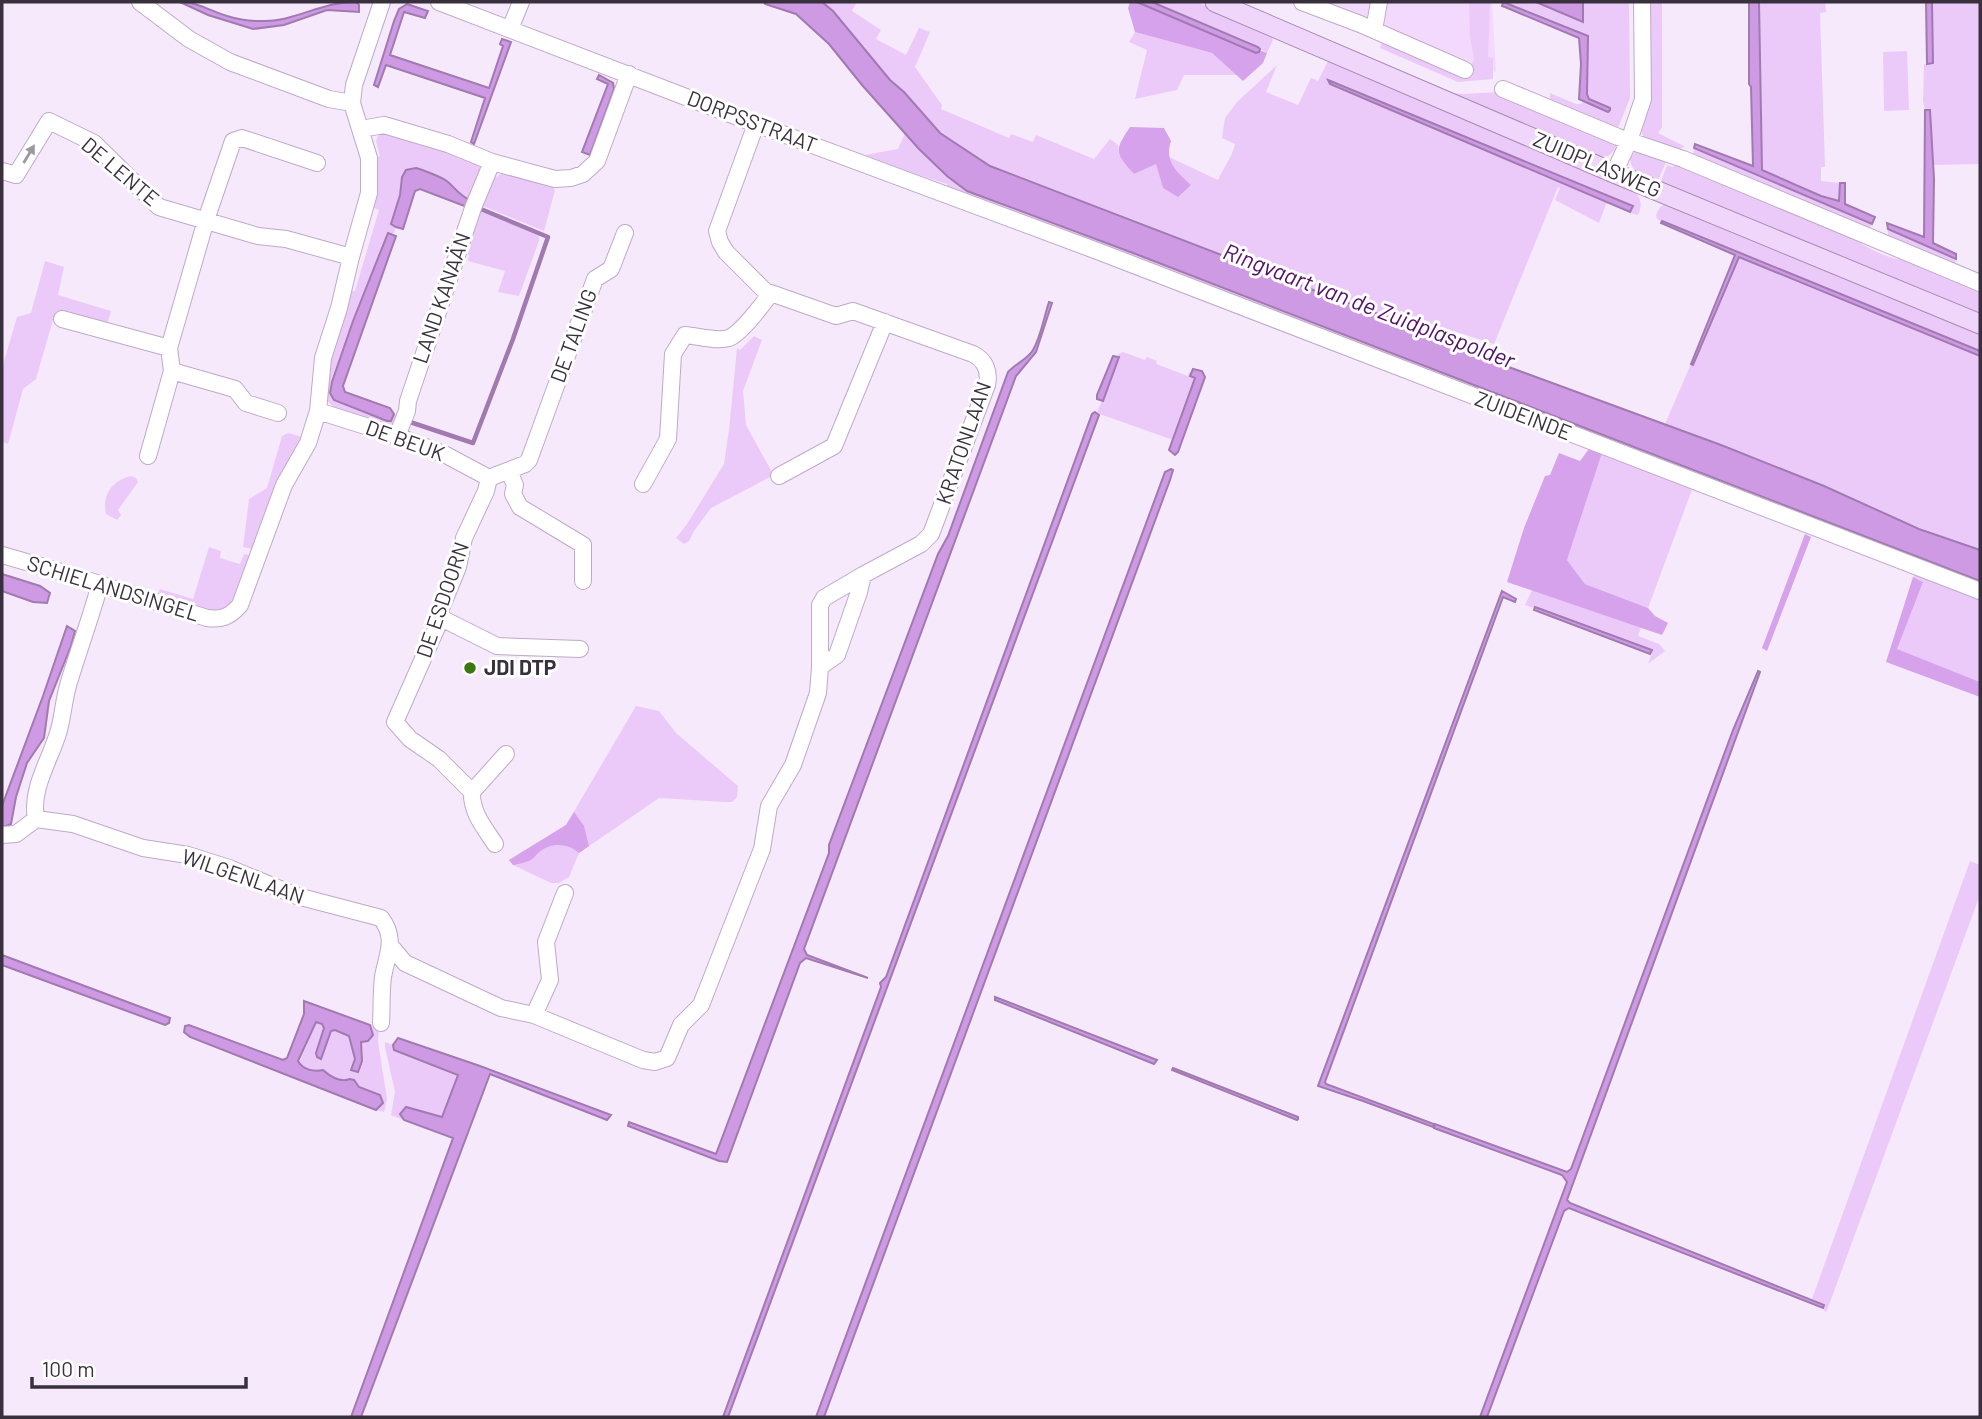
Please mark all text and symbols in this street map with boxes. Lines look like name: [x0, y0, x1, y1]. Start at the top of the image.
street label: DORPSSTRAAT: [684, 84, 821, 157]
street label: ZUIDPLASWEG: [1530, 125, 1665, 202]
street label: DE LENTE: [77, 131, 165, 210]
one-way arrow: [22, 145, 35, 164]
street label: LAND KANAÄN: [407, 229, 475, 366]
water label: Ringvaart van de Zuidplaspolder: [1220, 236, 1520, 374]
street label: DE TALING: [544, 285, 601, 386]
street label: KRATONLAAN: [930, 378, 995, 507]
street label: ZUIDEINDE: [1472, 385, 1575, 444]
street label: DE BEUK: [363, 414, 449, 465]
street label: DE ESDOORN: [410, 538, 473, 661]
street label: SCHIELANDSINGEL: [24, 549, 203, 626]
place label: JDI DTP: [484, 654, 556, 679]
marker: JDI DTP: [462, 660, 478, 676]
street label: WILGENLAAN: [179, 843, 308, 908]
scale bar: [32, 1346, 245, 1390]
text: 100 m: [42, 1356, 95, 1381]

